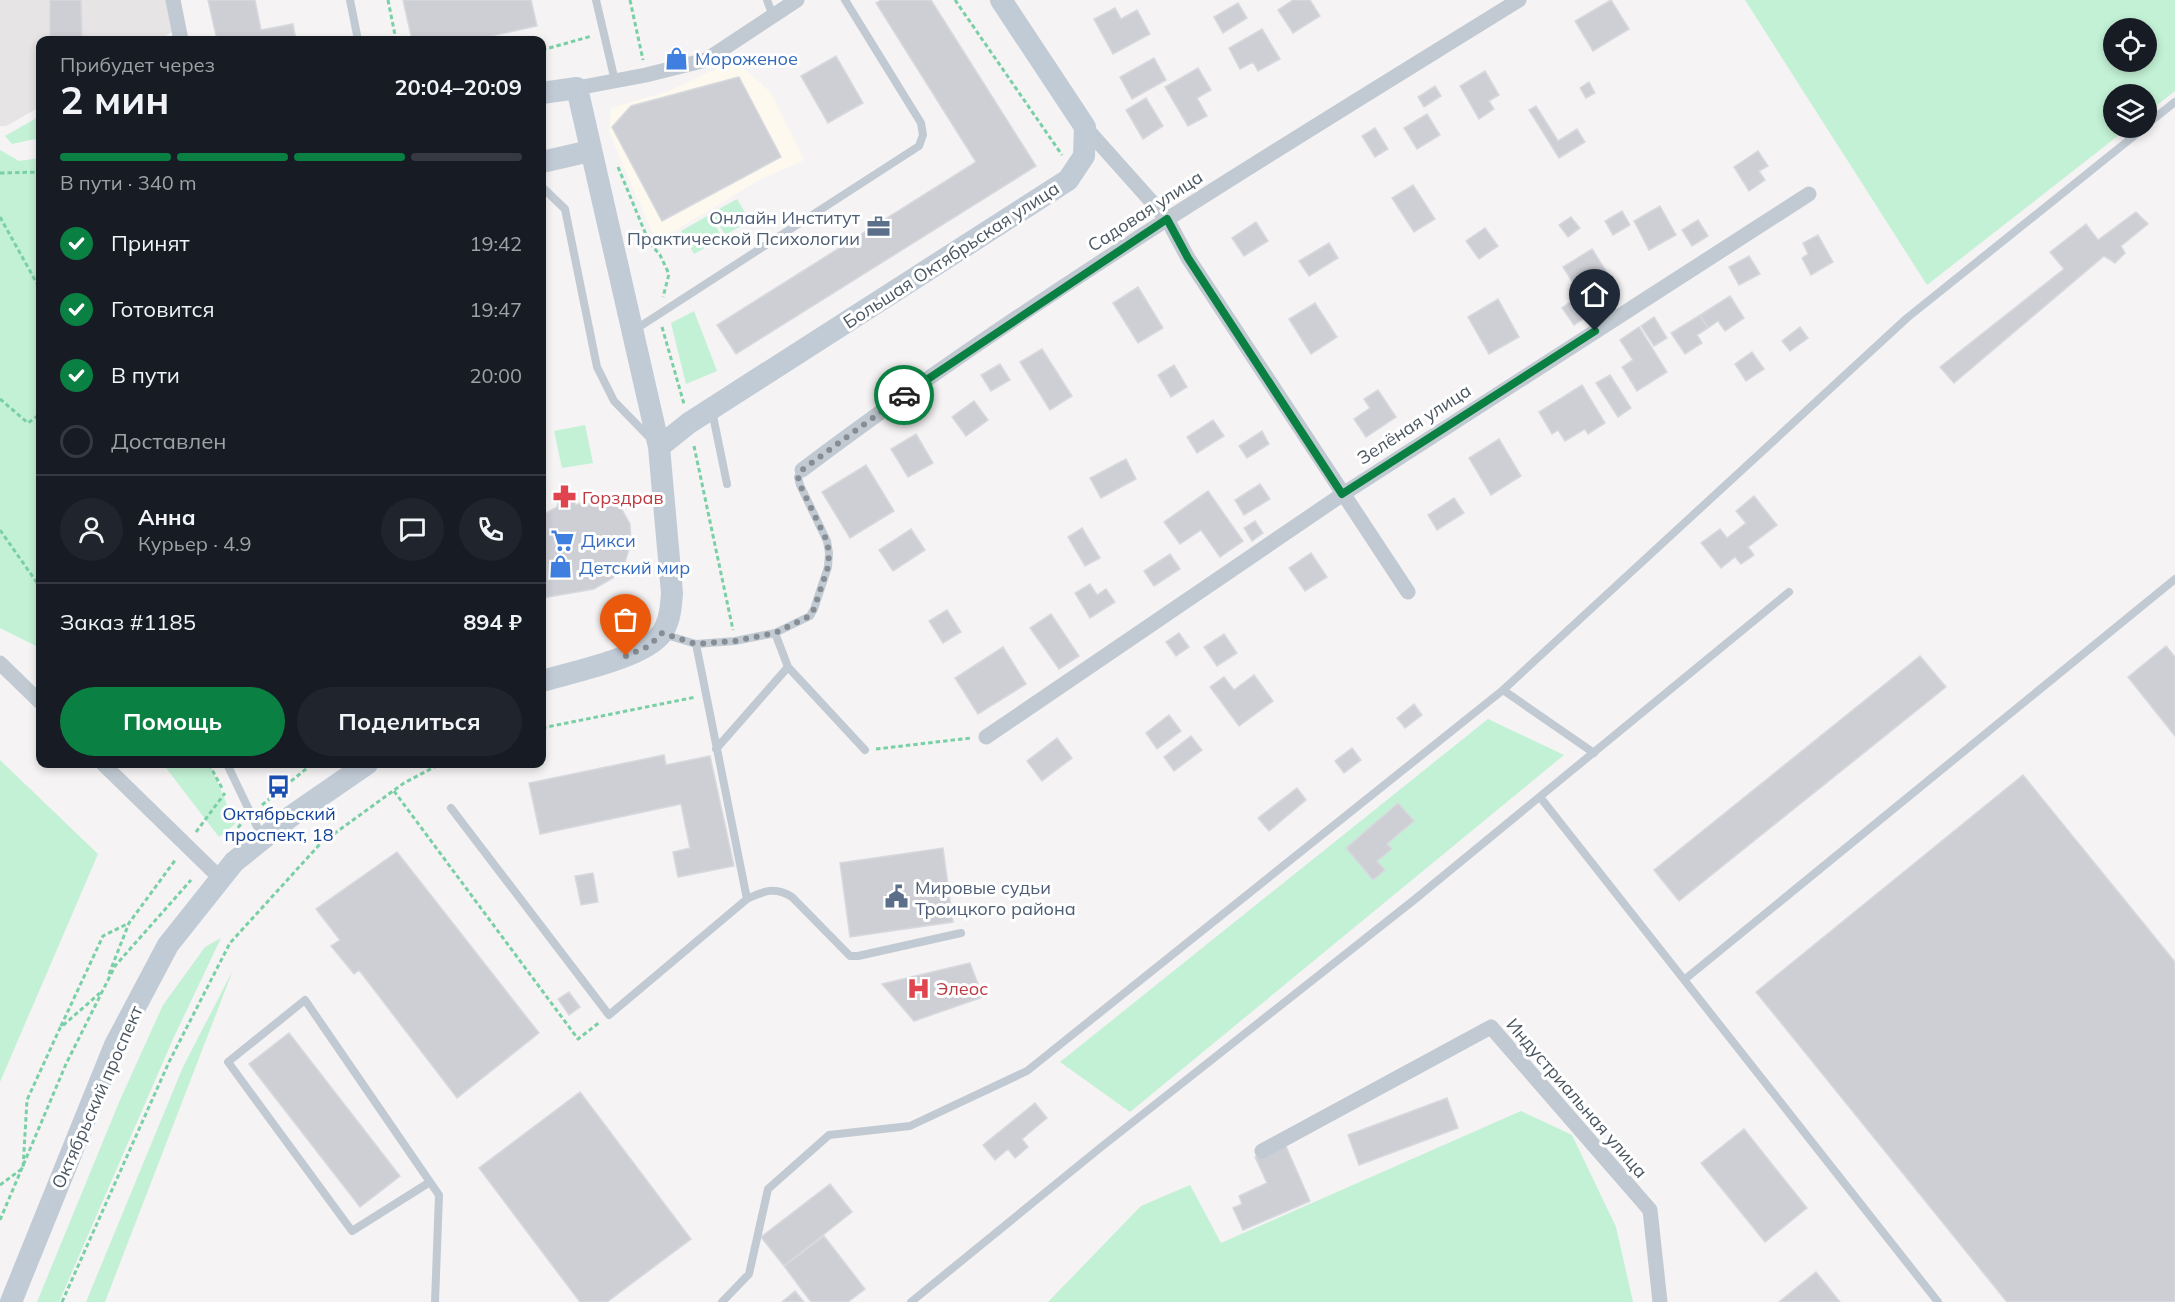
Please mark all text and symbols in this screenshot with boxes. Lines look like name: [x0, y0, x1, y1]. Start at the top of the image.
map controls: [2103, 18, 2157, 138]
button: locate: [2103, 18, 2157, 72]
shop icon: Мороженое: [664, 45, 690, 71]
place label: Мороженое: [695, 47, 798, 70]
text: Прибудет через: [60, 52, 215, 77]
text: 20:04–20:09: [394, 73, 522, 101]
text: 2 мин: [60, 75, 169, 124]
button: layers: [2103, 84, 2157, 138]
street label: Садовая улица: [1083, 165, 1207, 257]
text: В пути · 340 m: [60, 170, 196, 195]
street label: Большая Октябрьская улица: [839, 176, 1063, 334]
place label: Онлайн Институт Практической Психологии: [627, 206, 861, 250]
office icon: Онлайн Институт Практической Психологии: [865, 214, 891, 240]
icon: check: [60, 227, 93, 260]
text: Принят: [111, 229, 190, 257]
text: 19:42: [469, 231, 522, 256]
pin: [1569, 269, 1620, 331]
icon: home: [1578, 278, 1611, 311]
icon: check: [60, 293, 93, 326]
text: Готовится: [111, 295, 215, 323]
text: 19:47: [469, 297, 522, 322]
icon: check: [60, 359, 93, 392]
text: В пути: [111, 361, 180, 389]
text: 20:00: [469, 363, 522, 388]
courier: [874, 365, 934, 425]
icon: car: [888, 379, 921, 412]
street label: Зелёная улица: [1353, 379, 1475, 469]
text: Доставлен: [111, 427, 227, 455]
pharmacy icon: Горздрав: [551, 484, 577, 510]
place label: Горздрав: [582, 486, 664, 509]
button: person: [60, 498, 123, 561]
button: chat: [381, 498, 444, 561]
button: phone: [459, 498, 522, 561]
text: Анна: [138, 503, 196, 531]
supermarket icon: Дикси: [550, 527, 576, 553]
place label: Дикси: [581, 529, 636, 552]
text: Курьер · 4.9: [138, 531, 252, 556]
shop icon: Детский мир: [548, 554, 574, 580]
place label: Детский мир: [579, 556, 690, 579]
pin: [600, 594, 651, 656]
icon: bag: [609, 603, 642, 636]
text: Заказ #1185: [60, 608, 196, 636]
text: 894 ₽: [463, 608, 522, 636]
button: Помощь: [60, 687, 285, 756]
button: Поделиться: [297, 687, 522, 756]
bus stop icon: Октябрьский проспект, 18: [266, 774, 292, 800]
place label: Октябрьский проспект, 18: [222, 802, 336, 846]
place label: Мировые судьи Троицкого района: [915, 876, 1076, 920]
public building icon: Мировые судьи Троицкого района: [884, 884, 910, 910]
hospital icon: Элеос: [905, 975, 931, 1001]
place label: Элеос: [936, 977, 988, 1000]
street label: Октябрьский проспект: [46, 1001, 148, 1192]
street label: Индустриальная улица: [1501, 1013, 1653, 1183]

